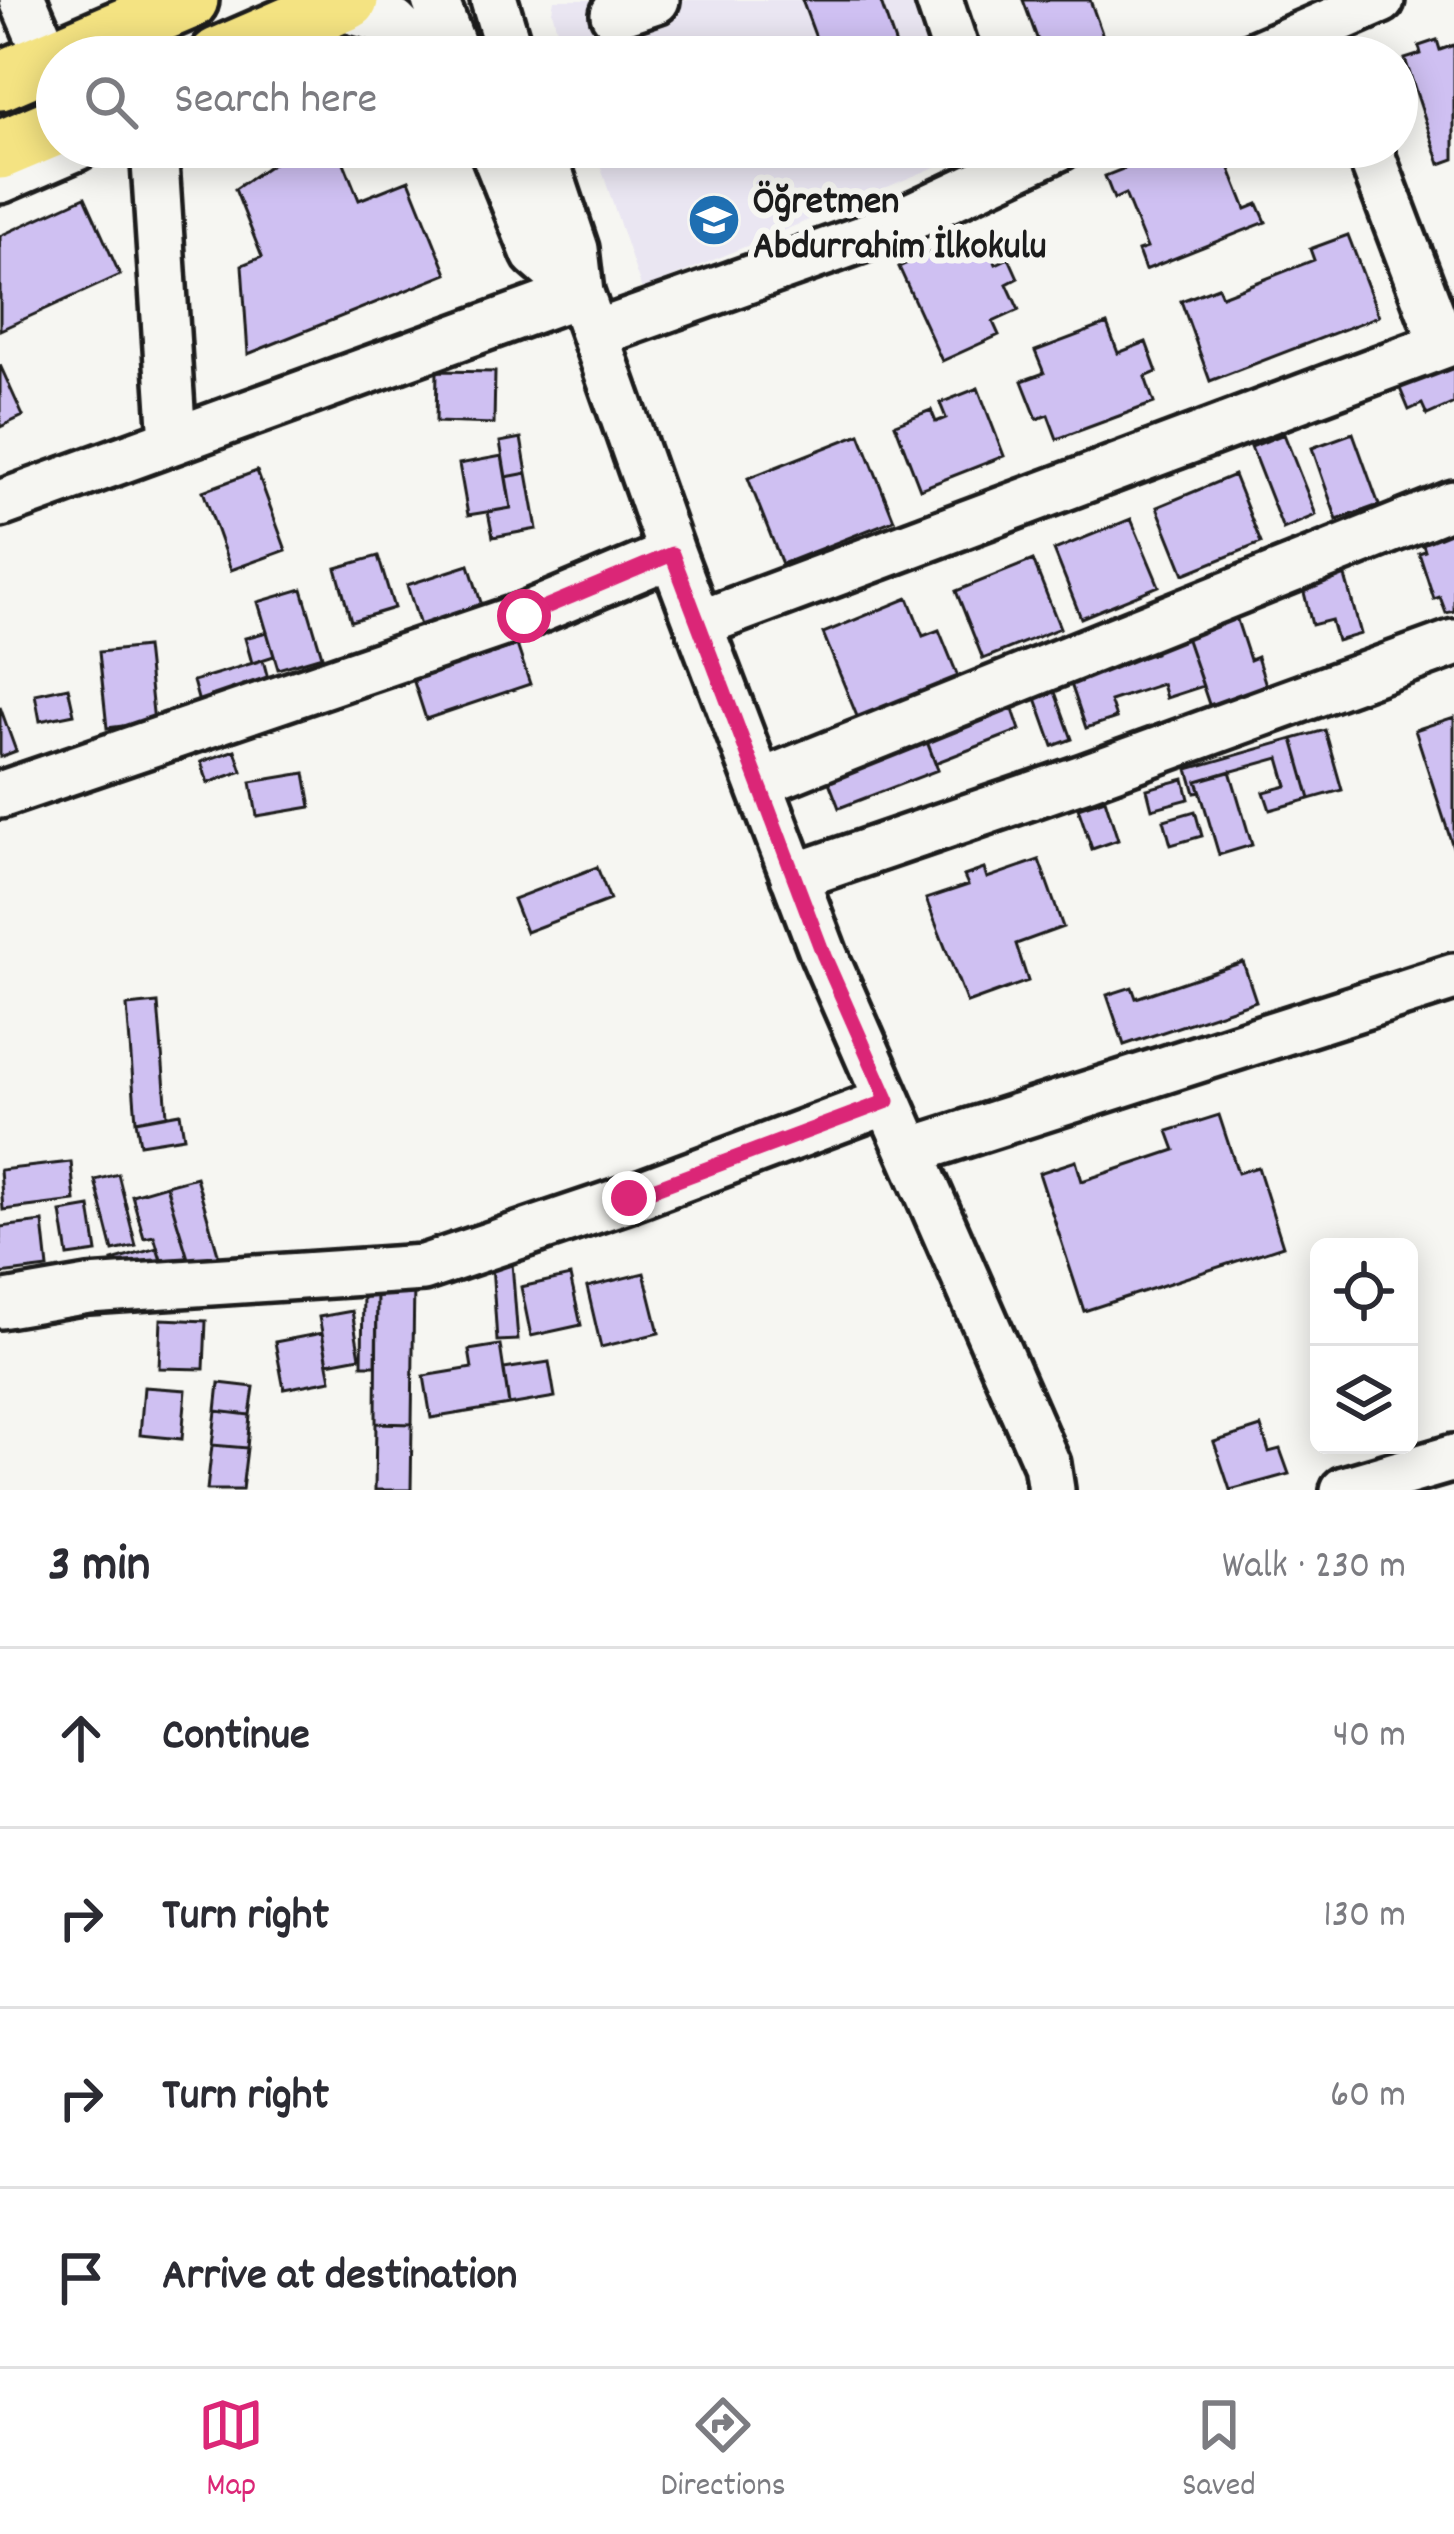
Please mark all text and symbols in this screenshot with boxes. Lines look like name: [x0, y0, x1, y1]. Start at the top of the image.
search box: [36, 36, 1418, 168]
icon: search: [78, 69, 144, 135]
text: Search here: [174, 70, 377, 134]
place label: Öğretmen Abdurrahim İlkokulu: [753, 177, 1047, 277]
school or university icon: Öğretmen Abdurrahim İlkokulu: [686, 192, 742, 248]
route start: [497, 589, 551, 643]
route end: [602, 1171, 656, 1225]
map controls: [1310, 1238, 1418, 1454]
button: locate: [1310, 1238, 1418, 1346]
button: layers: [1310, 1346, 1418, 1454]
text: 3 min: [48, 1532, 150, 1604]
text: Walk · 230 m: [1222, 1541, 1406, 1596]
icon: ahead: [48, 1705, 114, 1771]
text: Continue: [162, 1706, 310, 1770]
text: 40 m: [1333, 1710, 1406, 1765]
icon: right: [48, 1885, 114, 1951]
text: Turn right: [162, 1886, 329, 1950]
text: 130 m: [1323, 1890, 1406, 1945]
icon: right: [48, 2065, 114, 2131]
text: Turn right: [162, 2066, 329, 2130]
text: 60 m: [1330, 2070, 1406, 2125]
icon: arrive: [48, 2245, 114, 2311]
text: Arrive at destination: [162, 2246, 517, 2310]
tab: Map: [198, 2392, 264, 2511]
tab: Directions: [661, 2392, 786, 2511]
tab: Saved: [1182, 2392, 1256, 2511]

